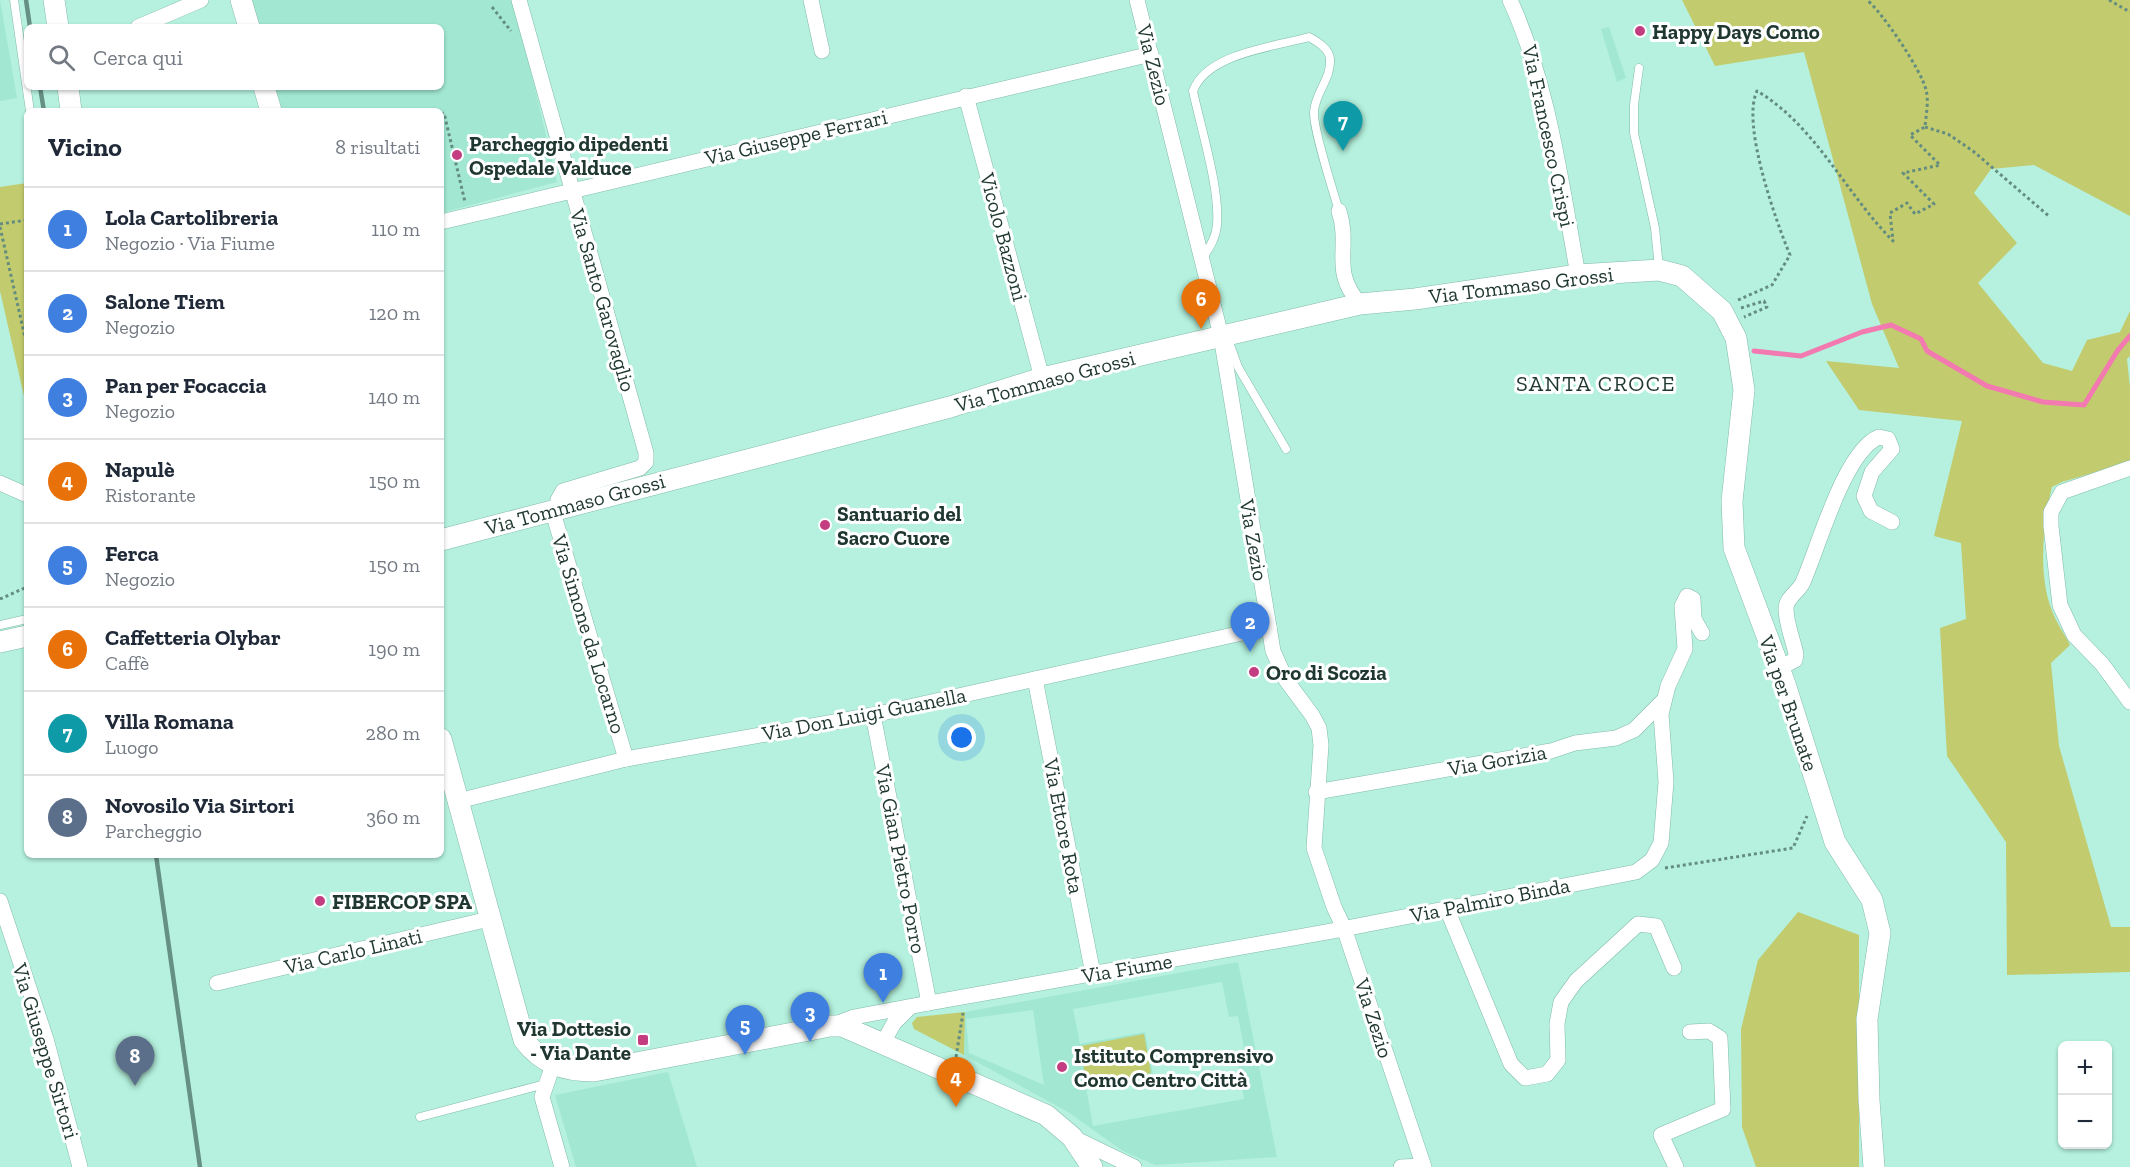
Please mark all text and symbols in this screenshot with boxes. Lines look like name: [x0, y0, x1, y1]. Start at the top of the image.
place label: Happy Days Como: [1652, 19, 1820, 44]
street label: Via Zezio: [1132, 21, 1176, 108]
search box: [24, 24, 444, 90]
marker: Happy Days Como: [1633, 24, 1647, 38]
icon: search: [45, 41, 78, 74]
street label: Via Francesco Crispi: [1517, 42, 1581, 229]
text: Cerca qui: [93, 44, 183, 71]
pin: 7: [1324, 102, 1362, 151]
street label: Via Giuseppe Ferrari: [701, 104, 890, 170]
text: Vicino: [48, 131, 122, 163]
place label: Parcheggio dipedenti Ospedale Valduce: [469, 131, 668, 180]
text: 8 risultati: [335, 135, 420, 159]
marker: Parcheggio dipedenti Ospedale Valduce: [450, 148, 464, 162]
street label: Vicolo Bazzoni: [975, 169, 1033, 304]
text: Lola Cartolibreria: [105, 204, 278, 231]
street label: Via Santo Garovaglio: [565, 205, 641, 394]
text: 1: [63, 217, 72, 241]
text: 110 m: [371, 217, 420, 241]
text: Negozio · Via Fiume: [105, 231, 275, 255]
street label: Via Tommaso Grossi: [1426, 261, 1615, 309]
pin: 6: [1182, 280, 1220, 329]
text: Salone Tiem: [105, 288, 225, 315]
text: 2: [62, 301, 73, 325]
text: 120 m: [369, 301, 420, 325]
text: Negozio: [105, 315, 175, 339]
street label: Via Tommaso Grossi: [951, 345, 1138, 417]
district label: SANTA CROCE: [1516, 370, 1676, 397]
text: Pan per Focaccia: [105, 372, 267, 399]
text: 3: [62, 385, 73, 409]
text: 140 m: [368, 385, 420, 409]
text: Negozio: [105, 399, 175, 423]
text: Napulè: [105, 456, 175, 483]
street label: Via Tommaso Grossi: [481, 468, 668, 540]
text: 4: [62, 469, 73, 493]
text: 150 m: [369, 469, 420, 493]
text: Ristorante: [105, 483, 196, 507]
street label: Via Zezio: [1234, 496, 1273, 583]
place label: Santuario del Sacro Cuore: [837, 501, 962, 550]
marker: Santuario del Sacro Cuore: [818, 518, 832, 532]
street label: Via Simone da Locarno: [547, 531, 631, 737]
text: Ferca: [105, 540, 159, 567]
text: 5: [62, 553, 73, 577]
text: 150 m: [369, 553, 420, 577]
text: Negozio: [105, 567, 175, 591]
pin: 2: [1230, 602, 1270, 652]
text: Caffetteria Olybar: [105, 624, 281, 651]
street label: Via per Brunate: [1754, 631, 1824, 774]
text: 6: [62, 637, 73, 661]
text: 190 m: [368, 637, 420, 661]
text: Caffè: [105, 651, 149, 675]
place label: Oro di Scozia: [1266, 660, 1387, 685]
marker: Oro di Scozia: [1247, 665, 1261, 679]
street label: Via Don Luigi Guanella: [759, 682, 968, 746]
text: Villa Romana: [105, 708, 234, 735]
text: 7: [63, 721, 72, 745]
text: 280 m: [366, 721, 420, 745]
your location: [947, 723, 976, 752]
text: Luogo: [105, 735, 158, 759]
street label: Via Gorizia: [1445, 739, 1548, 781]
street label: Via Ettore Rota: [1038, 755, 1089, 896]
street label: Via Gian Pietro Porro: [870, 761, 932, 956]
text: Novosilo Via Sirtori: [105, 792, 294, 819]
text: 8: [62, 805, 73, 829]
text: 360 m: [366, 805, 420, 829]
text: Parcheggio: [105, 819, 202, 843]
street label: Via Palmiro Binda: [1407, 872, 1572, 928]
place label: FIBERCOP SPA: [332, 889, 473, 914]
marker: FIBERCOP SPA: [313, 894, 327, 908]
street label: Via Carlo Linati: [281, 923, 424, 979]
street label: Via Fiume: [1079, 948, 1174, 988]
pin: 1: [864, 954, 902, 1003]
street label: Via Giuseppe Sirtori: [7, 959, 85, 1142]
street label: Via Zezio: [1349, 974, 1399, 1061]
pin: 3: [790, 992, 830, 1042]
pin: 5: [726, 1006, 764, 1055]
place label: Via Dottesio - Via Dante: [517, 1016, 631, 1065]
marker: Via Dottesio - Via Dante: [636, 1033, 650, 1047]
pin: 8: [116, 1036, 154, 1086]
map controls: [2058, 1041, 2112, 1149]
button: +: [2058, 1041, 2112, 1095]
place label: Istituto Comprensivo Como Centro Città: [1074, 1043, 1274, 1092]
pin: 4: [936, 1058, 976, 1107]
marker: Istituto Comprensivo Como Centro Città: [1055, 1060, 1069, 1074]
button: −: [2058, 1095, 2112, 1149]

